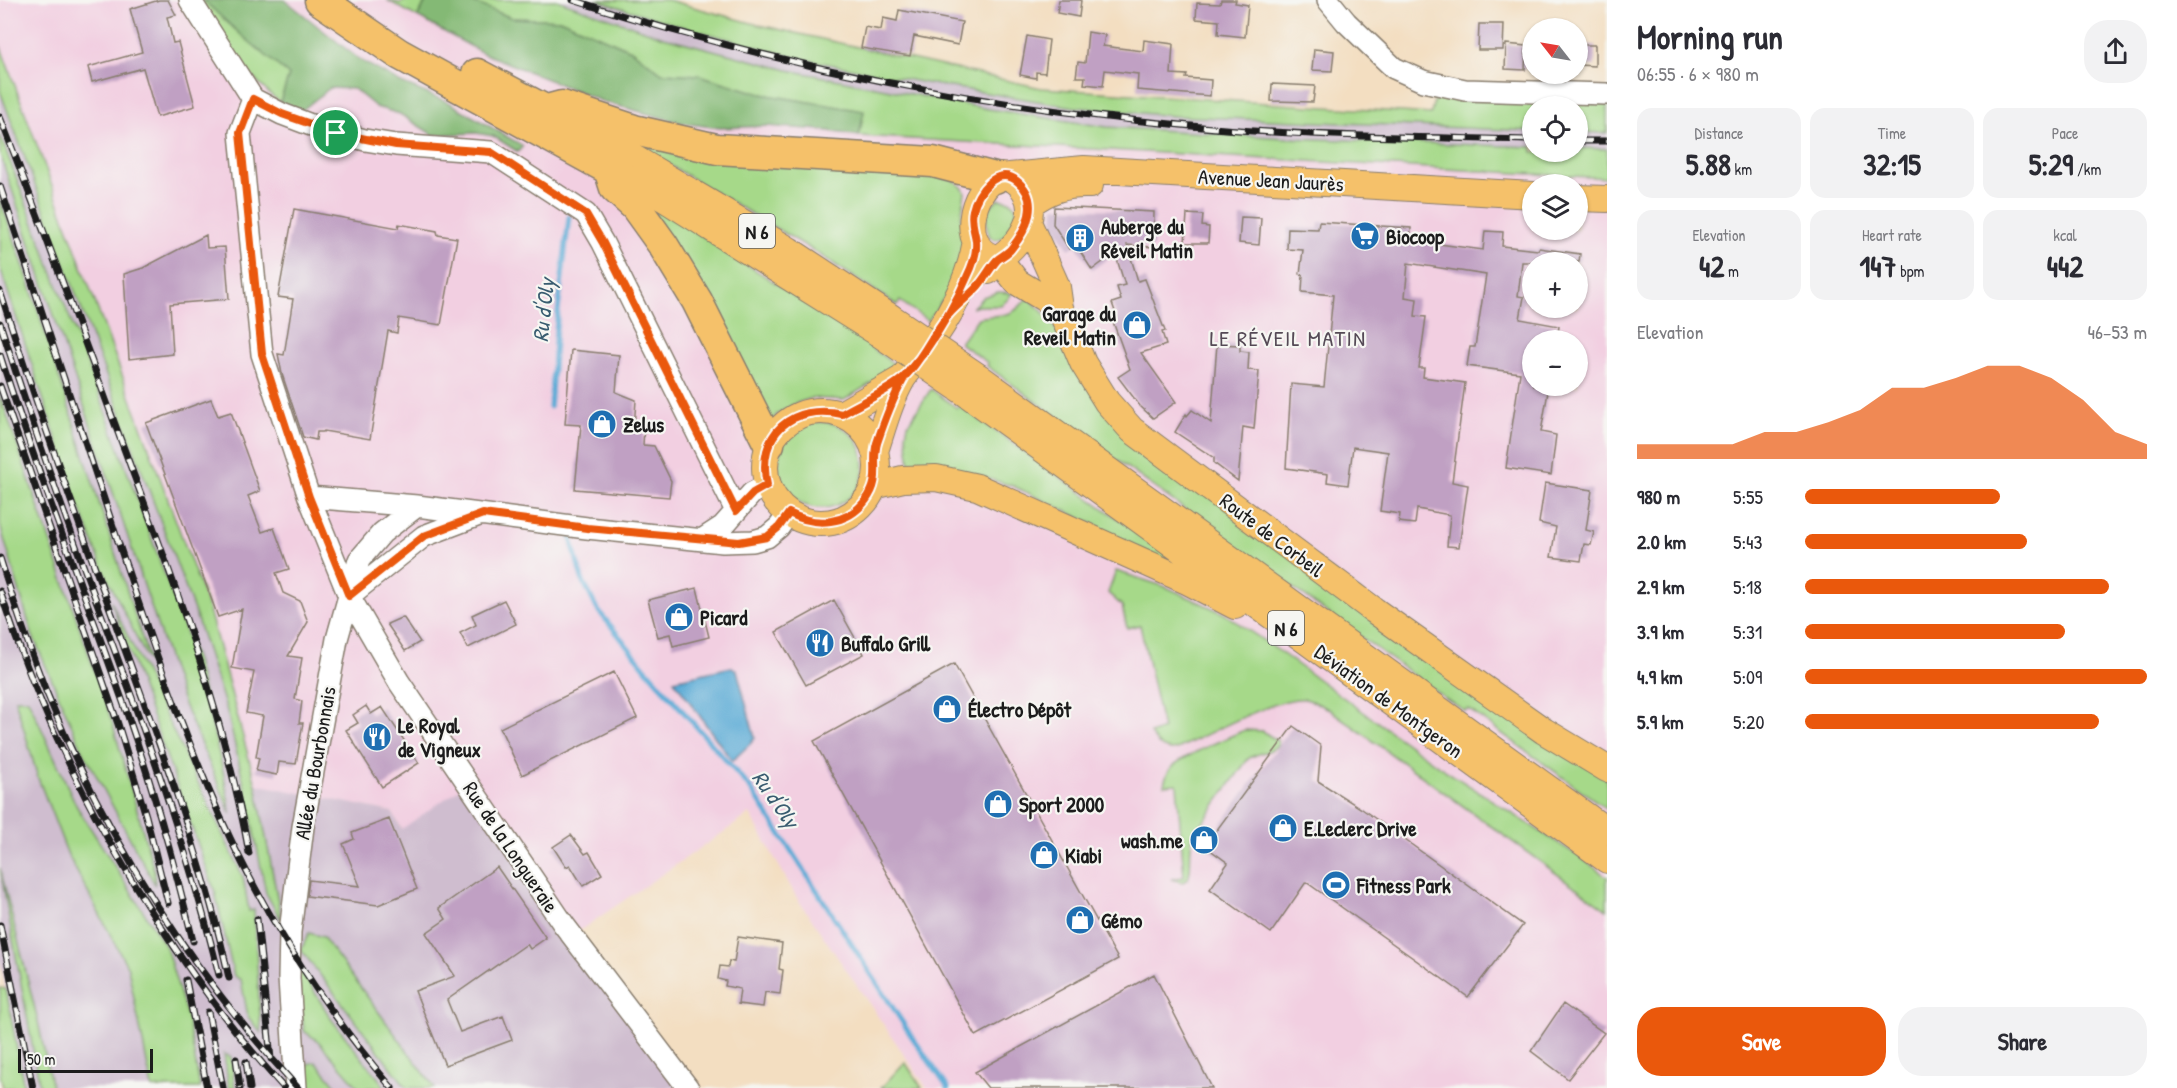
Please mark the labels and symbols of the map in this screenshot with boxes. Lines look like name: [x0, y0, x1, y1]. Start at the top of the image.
north arrow: [1522, 18, 1588, 84]
pin: [310, 107, 361, 158]
street label: Avenue Jean Jaurès: [1197, 162, 1345, 198]
place label: Auberge du Réveil Matin: [1101, 212, 1193, 265]
road number: N 6: [739, 214, 775, 248]
supermarket icon: Biocoop: [1349, 220, 1381, 252]
building icon: Auberge du Réveil Matin: [1064, 222, 1096, 254]
place label: Biocoop: [1386, 222, 1445, 252]
water label: Ru d'Oly: [525, 274, 562, 343]
place label: Garage du Reveil Matin: [1024, 299, 1117, 352]
shop icon: Garage du Reveil Matin: [1121, 309, 1153, 341]
district label: LE RÉVEIL MATIN: [1210, 323, 1366, 353]
shop icon: Zelus: [586, 408, 618, 440]
place label: Zelus: [623, 410, 664, 439]
street label: Route de Corbeil: [1214, 486, 1330, 584]
shop icon: Picard: [663, 601, 695, 633]
place label: Picard: [700, 603, 748, 632]
road number: N 6: [1268, 611, 1304, 645]
restaurant icon: Buffalo Grill: [804, 627, 836, 659]
place label: Buffalo Grill: [841, 629, 931, 658]
street label: Déviation de Montgeron: [1309, 637, 1469, 765]
street label: Allée du Bourbonnais: [287, 684, 343, 842]
shop icon: Électro Dépôt: [931, 693, 963, 725]
place label: Électro Dépôt: [968, 695, 1072, 725]
place label: Le Royal de Vigneux: [398, 711, 481, 765]
restaurant icon: Le Royal de Vigneux: [361, 721, 393, 753]
water label: Ru d'Oly: [746, 764, 808, 836]
street label: Rue de la Longueraie: [456, 776, 566, 918]
shop icon: Sport 2000: [982, 788, 1014, 820]
place label: Sport 2000: [1019, 790, 1105, 820]
shop icon: E.Leclerc Drive: [1267, 812, 1299, 844]
place label: E.Leclerc Drive: [1304, 814, 1417, 843]
shop icon: wash.me: [1188, 824, 1220, 856]
place label: wash.me: [1121, 826, 1184, 855]
shop icon: Kiabi: [1028, 839, 1060, 871]
place label: Kiabi: [1065, 841, 1102, 870]
sports icon: Fitness Park: [1320, 869, 1352, 901]
place label: Fitness Park: [1356, 871, 1451, 900]
shop icon: Gémo: [1064, 904, 1096, 936]
place label: Gémo: [1101, 906, 1143, 935]
scale bar: [18, 1046, 153, 1074]

